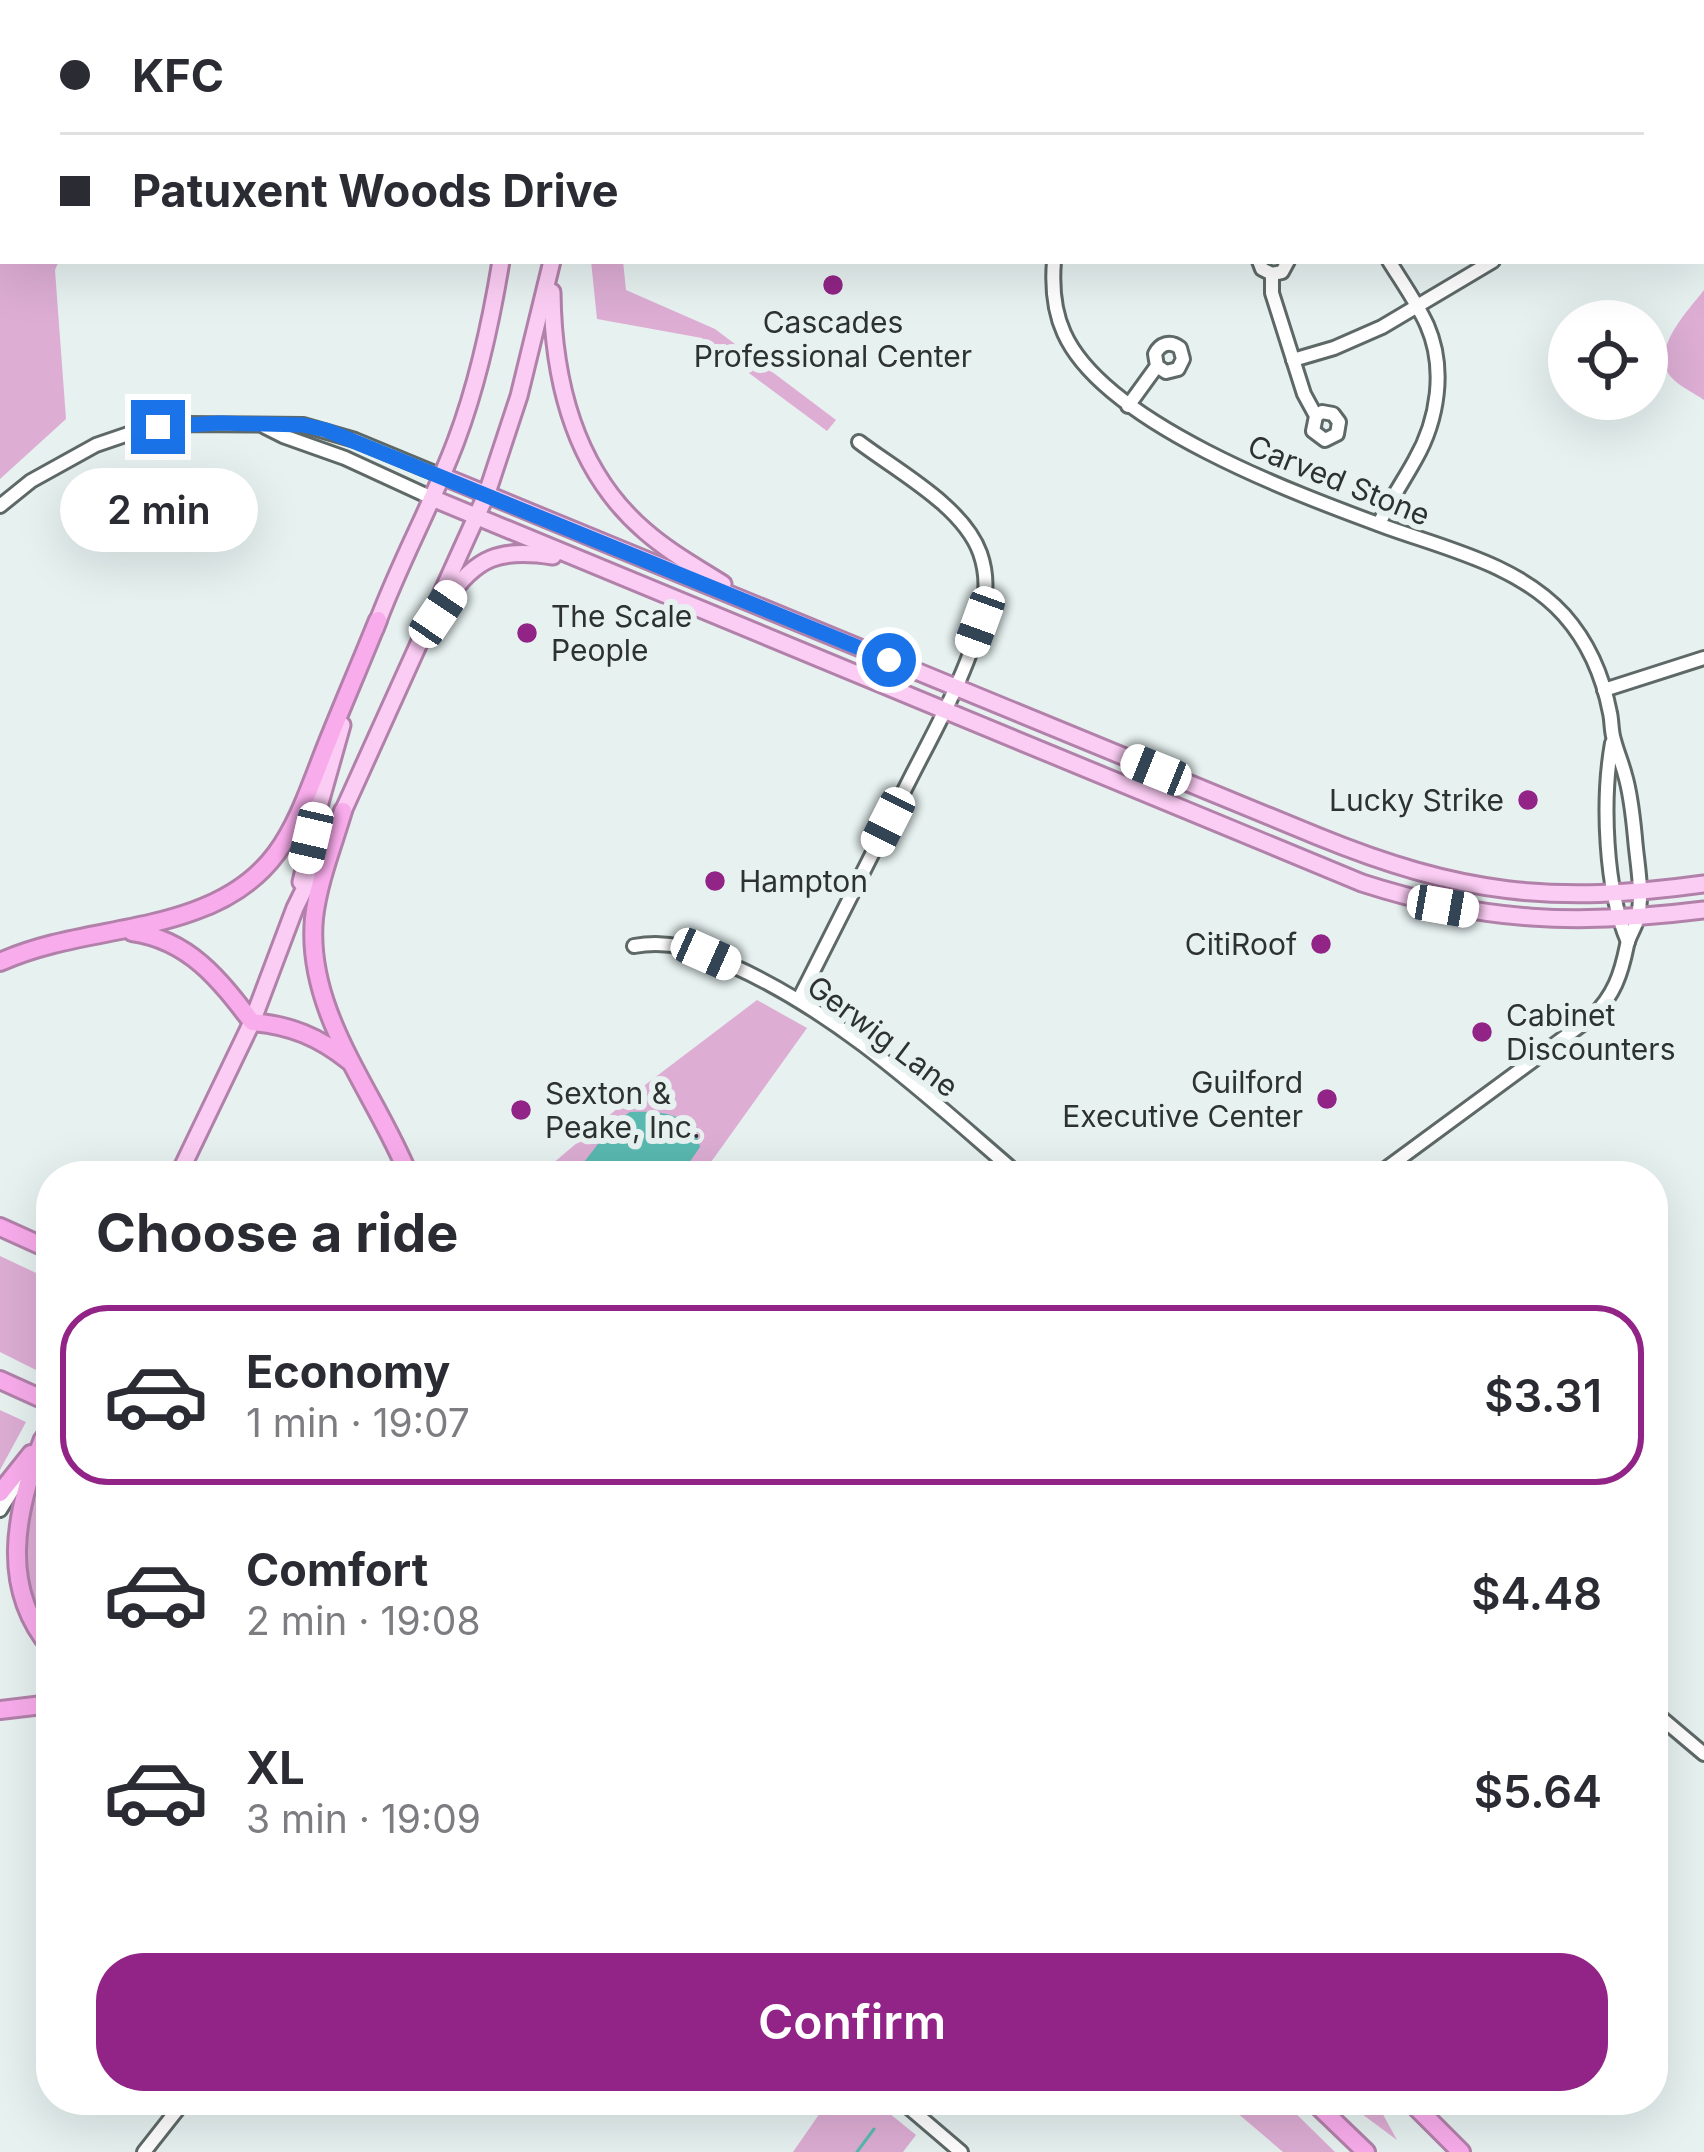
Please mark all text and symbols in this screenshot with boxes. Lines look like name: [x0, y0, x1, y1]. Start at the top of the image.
text: KFC: [132, 48, 224, 103]
text: Patuxent Woods Drive: [132, 163, 619, 218]
marker: Cascades Professional Center: [820, 272, 846, 298]
map controls: [1548, 300, 1668, 420]
button: locate: [1548, 300, 1668, 420]
place label: Cascades Professional Center: [694, 304, 972, 374]
route end: [131, 400, 185, 454]
street label: Carved Stone: [1243, 427, 1435, 533]
callout: 2 min: [59, 469, 257, 553]
text: 2 min: [107, 486, 211, 533]
car: [403, 574, 473, 654]
car: [951, 582, 1009, 662]
place label: The Scale People: [551, 598, 692, 668]
marker: The Scale People: [514, 620, 540, 646]
route start: [862, 633, 916, 687]
car: [1116, 740, 1196, 800]
car: [856, 782, 920, 862]
place label: Lucky Strike: [1329, 782, 1504, 818]
marker: Lucky Strike: [1515, 787, 1541, 813]
car: [285, 799, 337, 877]
place label: Hampton: [739, 863, 868, 899]
marker: Hampton: [702, 868, 728, 894]
car: [1404, 882, 1482, 930]
car: [666, 923, 746, 985]
place label: CitiRoof: [1185, 926, 1297, 962]
marker: CitiRoof: [1308, 931, 1334, 957]
street label: Gerwig Lane: [801, 968, 965, 1104]
place label: Cabinet Discounters: [1506, 997, 1675, 1067]
marker: Cabinet Discounters: [1469, 1019, 1495, 1045]
place label: Guilford Executive Center: [1062, 1064, 1303, 1134]
place label: Sexton & Peake, Inc.: [545, 1075, 701, 1145]
marker: Guilford Executive Center: [1314, 1086, 1340, 1112]
marker: Sexton & Peake, Inc.: [508, 1097, 534, 1123]
text: Choose a ride: [96, 1200, 458, 1265]
icon: car: [102, 1341, 210, 1449]
text: Economy: [246, 1344, 450, 1399]
text: $3.31: [1484, 1368, 1602, 1423]
text: 1 min · 19:07: [246, 1399, 470, 1446]
icon: car: [102, 1539, 210, 1647]
text: Comfort: [246, 1542, 428, 1597]
text: $4.48: [1471, 1566, 1602, 1621]
text: 2 min · 19:08: [246, 1597, 481, 1644]
icon: car: [102, 1737, 210, 1845]
text: XL: [246, 1740, 305, 1795]
text: $5.64: [1474, 1764, 1602, 1819]
text: 3 min · 19:09: [246, 1795, 481, 1842]
button: Confirm: [96, 1953, 1608, 2091]

